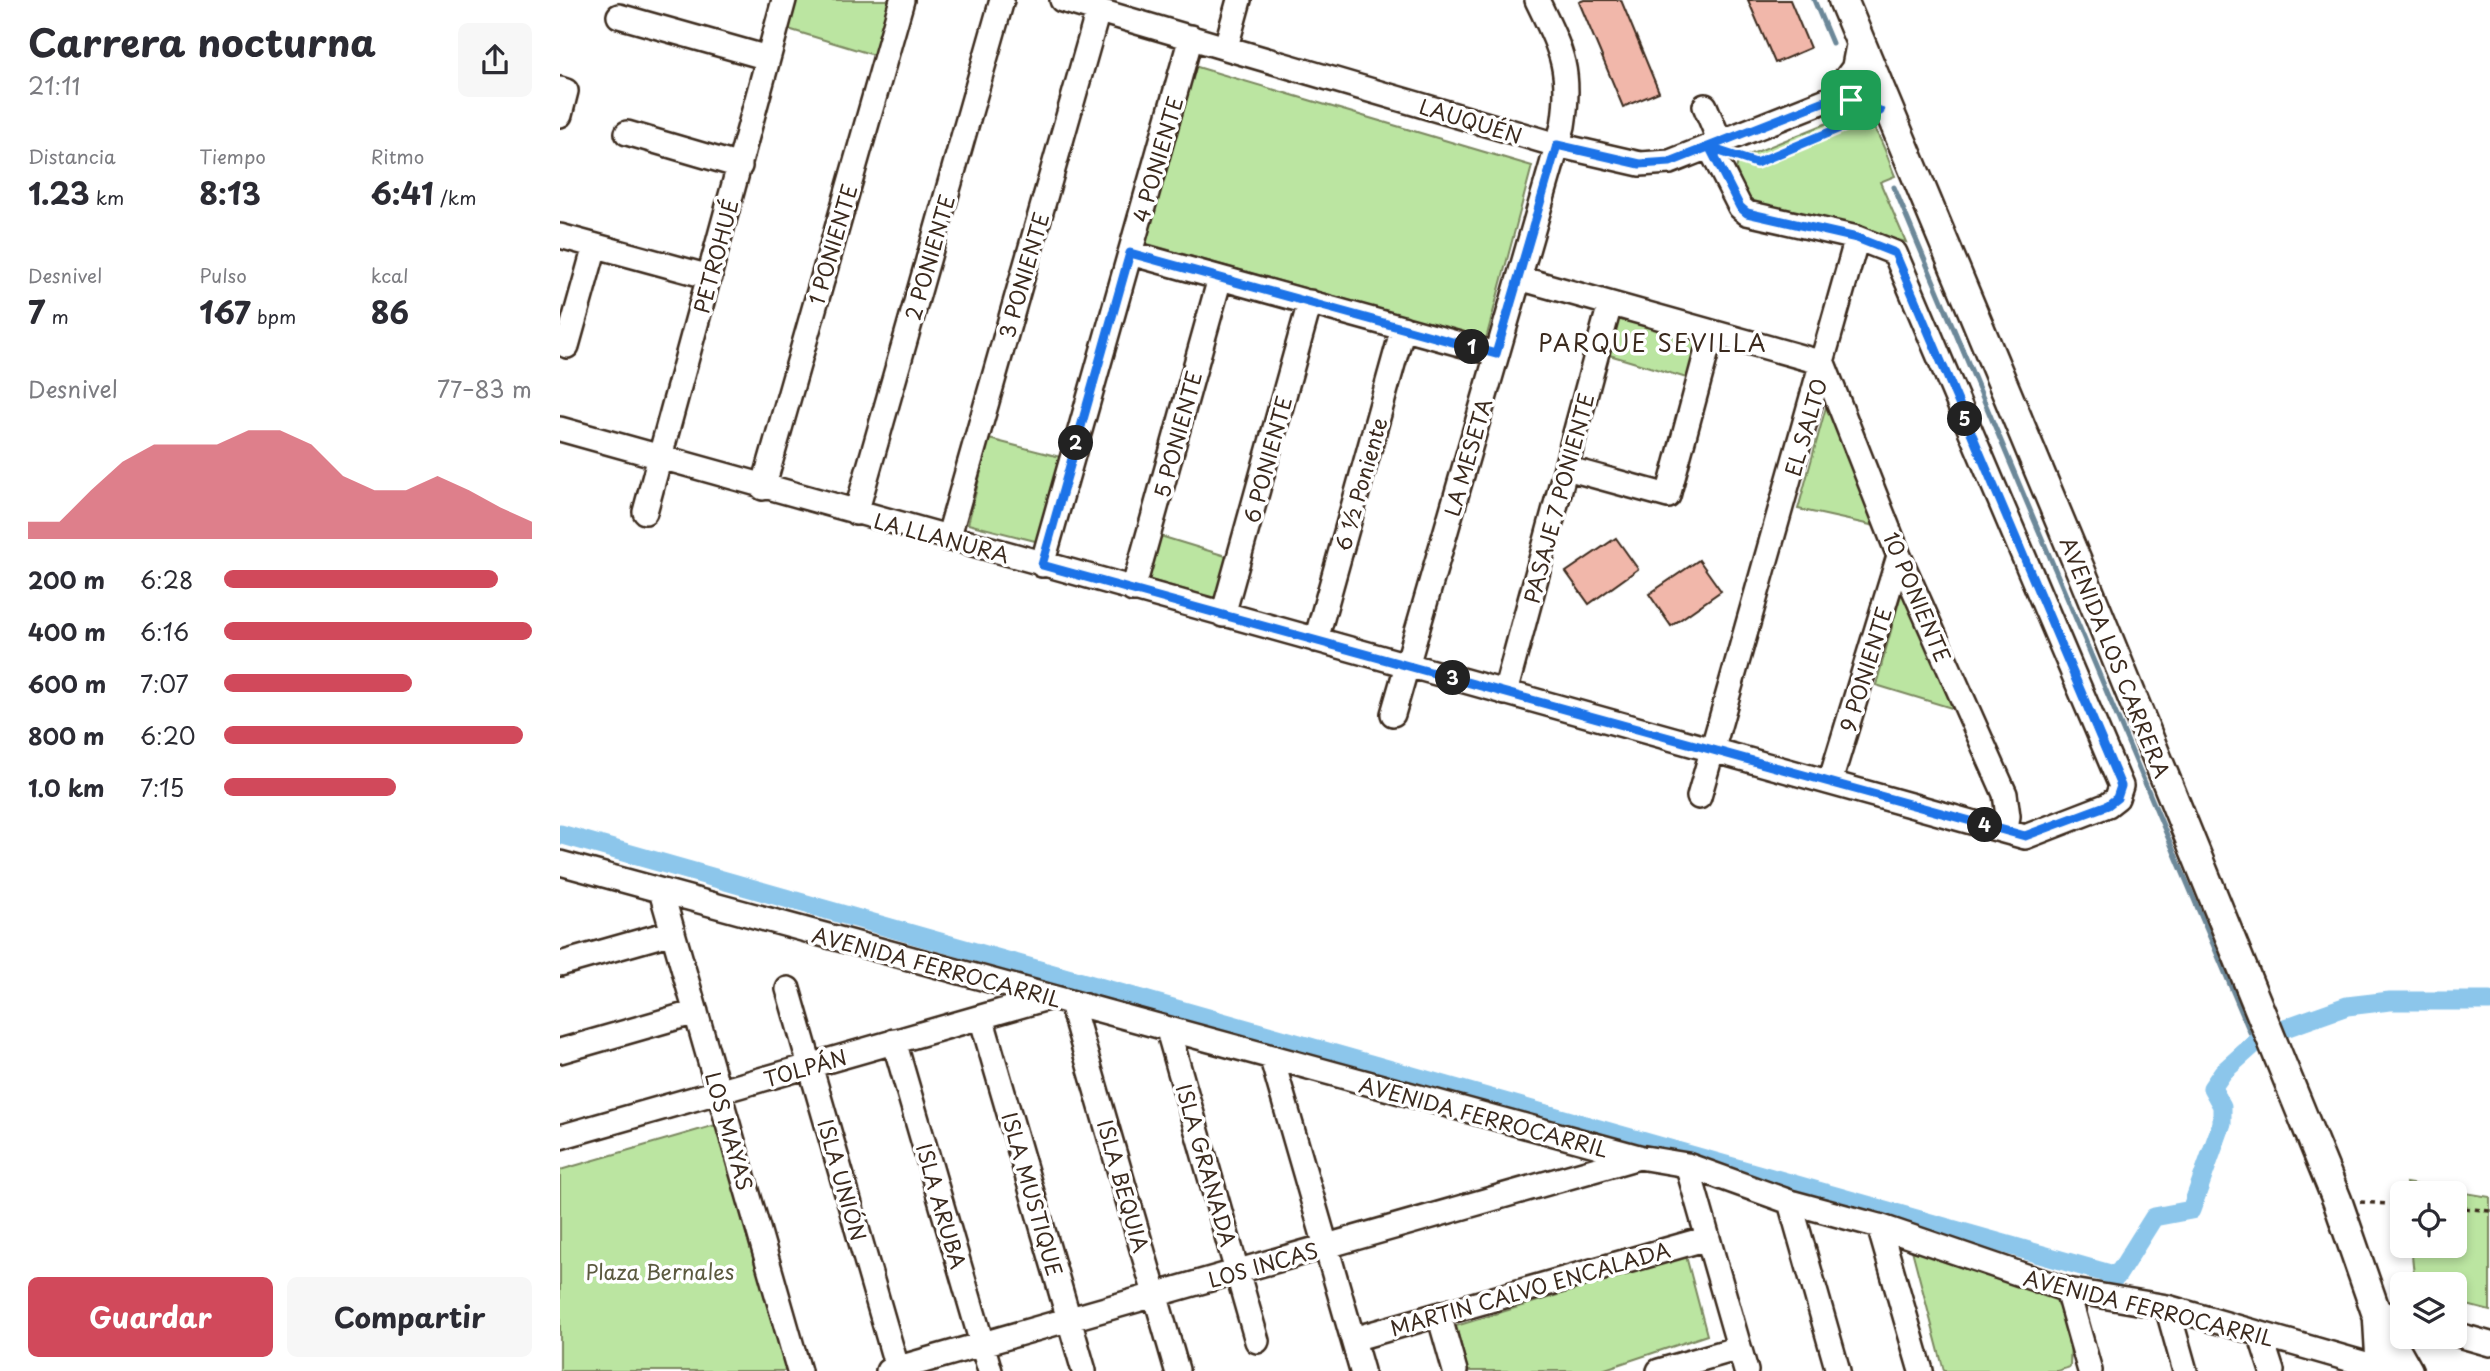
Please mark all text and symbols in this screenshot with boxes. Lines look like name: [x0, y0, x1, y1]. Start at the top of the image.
text: Carrera nocturna: [28, 13, 376, 70]
button: share: [458, 23, 532, 97]
text: 21:11: [28, 68, 80, 103]
pin: [1821, 70, 1881, 130]
icon: arrive: [1832, 81, 1870, 119]
street label: LAUQUÉN: [1416, 89, 1526, 151]
street label: 4 PONIENTE: [1124, 92, 1190, 226]
text: Distancia: [28, 142, 116, 170]
text: Tiempo: [199, 142, 266, 170]
text: Ritmo: [371, 142, 424, 170]
text: 1.23: [28, 170, 90, 215]
text: 8:13: [199, 170, 261, 215]
text: 6:41: [371, 170, 434, 215]
street label: 1 PONIENTE: [799, 180, 865, 308]
text: km: [90, 183, 124, 211]
text: /km: [434, 183, 476, 211]
street label: 2 PONIENTE: [896, 190, 962, 324]
street label: PETROHUÉ: [684, 195, 746, 317]
street label: 3 PONIENTE: [990, 208, 1056, 342]
text: Desnivel: [28, 261, 102, 289]
text: Pulso: [199, 261, 247, 289]
text: kcal: [371, 261, 409, 289]
text: 7: [28, 289, 45, 334]
text: 167: [199, 289, 251, 334]
text: 86: [371, 289, 409, 334]
text: m: [45, 302, 69, 330]
text: bpm: [251, 302, 296, 330]
district label: PARQUE SEVILLA: [1538, 325, 1768, 360]
pin: 1: [1454, 330, 1490, 364]
text: 1: [1467, 332, 1476, 360]
street label: 5 PONIENTE: [1145, 367, 1209, 501]
text: Desnivel: [28, 371, 118, 406]
text: 77–83 m: [437, 371, 532, 406]
street label: EL SALTO: [1776, 374, 1834, 480]
street label: PASAJE 7 PONIENTE: [1515, 389, 1601, 607]
street label: 6 PONIENTE: [1235, 392, 1299, 526]
street label: LA MESETA: [1435, 394, 1499, 520]
pin: 5: [1948, 402, 1982, 436]
text: 5: [1958, 404, 1971, 432]
street label: 6 ½ Poniente: [1326, 413, 1394, 555]
pin: 2: [1058, 426, 1094, 460]
text: 2: [1069, 428, 1082, 456]
street label: LA LLANURA: [871, 504, 1013, 570]
street label: 10 PONIENTE: [1876, 527, 1960, 667]
street label: AVENIDA LOS CARRERA: [2053, 532, 2179, 783]
text: 200 m: [28, 562, 105, 597]
text: 6:28: [140, 562, 193, 597]
street label: 9 PONIENTE: [1831, 603, 1899, 735]
text: 400 m: [28, 614, 106, 649]
text: 6:16: [140, 614, 189, 649]
pin: 3: [1436, 660, 1470, 696]
text: 3: [1446, 663, 1459, 691]
text: 600 m: [28, 666, 106, 701]
text: 7:07: [140, 666, 189, 701]
text: 800 m: [28, 718, 105, 753]
text: 6:20: [140, 718, 196, 753]
text: 1.0 km: [28, 770, 105, 805]
text: 7:15: [140, 770, 184, 805]
pin: 4: [1968, 808, 2002, 842]
text: 4: [1978, 810, 1991, 838]
street label: AVENIDA FERROCARRIL: [809, 917, 1065, 1015]
street label: TOLPÁN: [760, 1040, 850, 1094]
street label: AVENIDA FERROCARRIL: [1356, 1067, 1612, 1165]
street label: LOS MAYAS: [698, 1068, 762, 1194]
street label: ISLA GRANADA: [1169, 1080, 1246, 1250]
street label: ISLA MUSTIQUE: [994, 1108, 1072, 1280]
street label: ISLA UNIÓN: [810, 1115, 876, 1245]
street label: ISLA BEQUIA: [1090, 1116, 1158, 1256]
street label: ISLA ARUBA: [909, 1140, 975, 1272]
map controls: [2390, 1181, 2467, 1349]
button: locate: [2390, 1181, 2467, 1258]
street label: LOS INCAS: [1204, 1233, 1322, 1295]
street label: MARTIN CALVO ENCALADA: [1386, 1233, 1674, 1343]
park label: Plaza Bernales: [586, 1255, 734, 1287]
street label: AVENIDA FERROCARRIL: [2021, 1260, 2277, 1354]
button: layers: [2390, 1272, 2467, 1349]
button: Guardar: [28, 1277, 273, 1357]
button: Compartir: [287, 1277, 532, 1357]

